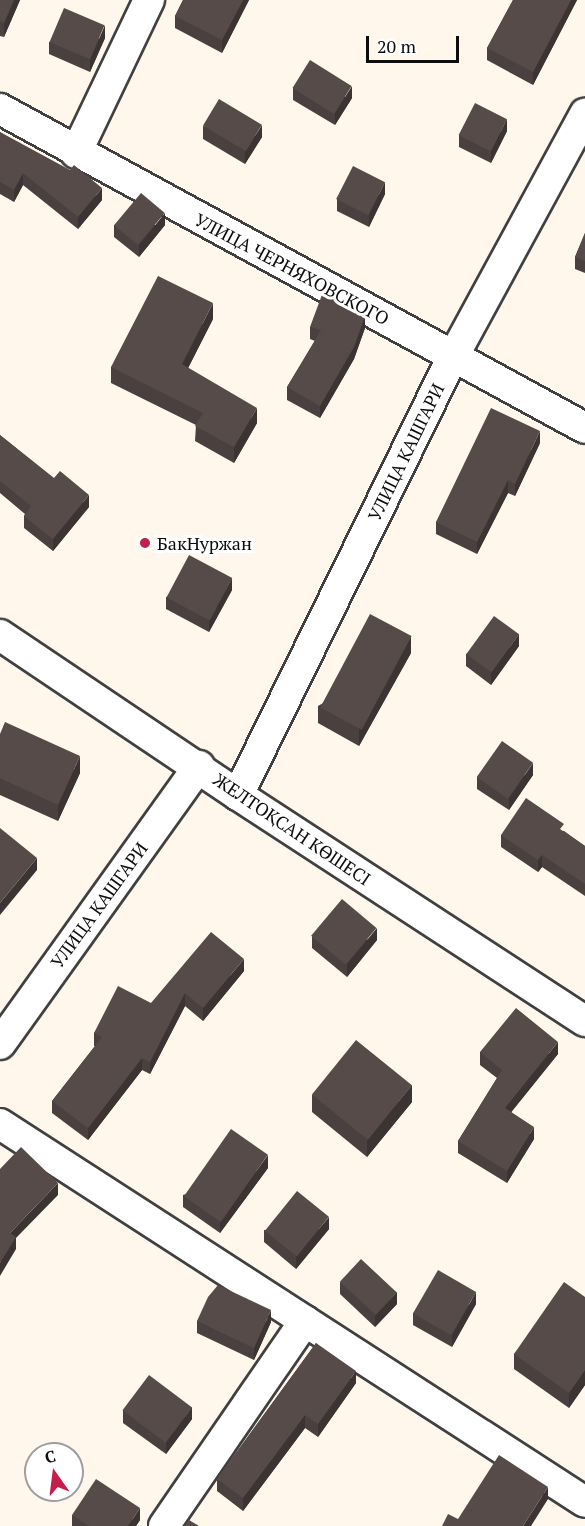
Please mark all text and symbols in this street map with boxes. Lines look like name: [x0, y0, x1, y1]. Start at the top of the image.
scale bar: [369, 24, 462, 62]
text: 20 m: [377, 34, 416, 58]
street label: УЛИЦА ЧЕРНЯХОВСКОГО: [191, 208, 393, 330]
street label: УЛИЦА КАШГАРИ: [363, 380, 449, 524]
place label: БакНуржан: [157, 532, 252, 554]
marker: БакНуржан: [138, 536, 152, 550]
street label: ЖЕЛТОҚСАН КӨШЕСІ: [209, 768, 375, 890]
street label: УЛИЦА КАШГАРИ: [46, 838, 152, 972]
north arrow: [24, 1442, 84, 1502]
text: С: [42, 1445, 58, 1468]

